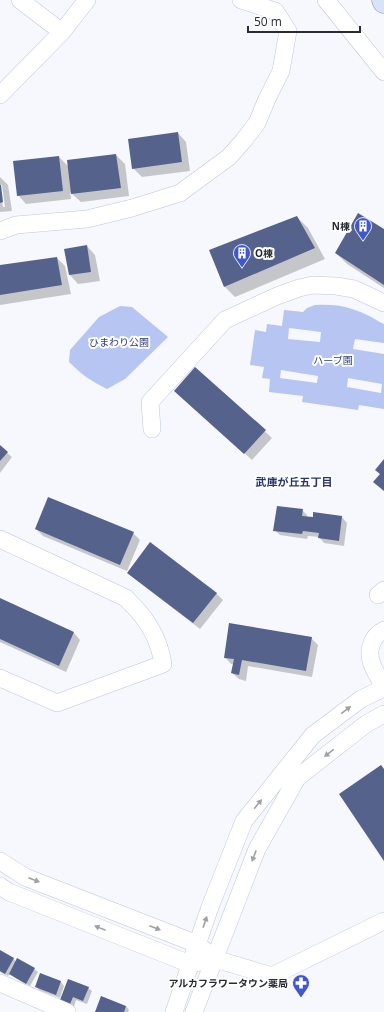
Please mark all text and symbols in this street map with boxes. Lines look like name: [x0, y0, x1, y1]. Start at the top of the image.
scale bar: [248, 8, 360, 34]
text: 50 m: [254, 13, 282, 30]
building icon: N棟: [353, 216, 373, 241]
place label: N棟: [332, 219, 350, 233]
building icon: O棟: [232, 243, 252, 268]
place label: O棟: [255, 246, 273, 260]
park label: ひまわり公園: [89, 335, 149, 349]
park label: ハーブ園: [313, 353, 353, 367]
district label: 武庫が丘五丁目: [256, 474, 333, 489]
one-way arrow: [340, 706, 351, 714]
one-way arrow: [324, 748, 335, 757]
one-way arrow: [253, 799, 262, 810]
one-way arrow: [251, 850, 257, 862]
one-way arrow: [28, 878, 40, 884]
one-way arrow: [202, 916, 208, 928]
one-way arrow: [94, 925, 105, 931]
one-way arrow: [149, 925, 161, 931]
pharmacy icon: アルカフラワータウン薬局: [291, 973, 311, 998]
place label: アルカフラワータウン薬局: [168, 976, 288, 990]

